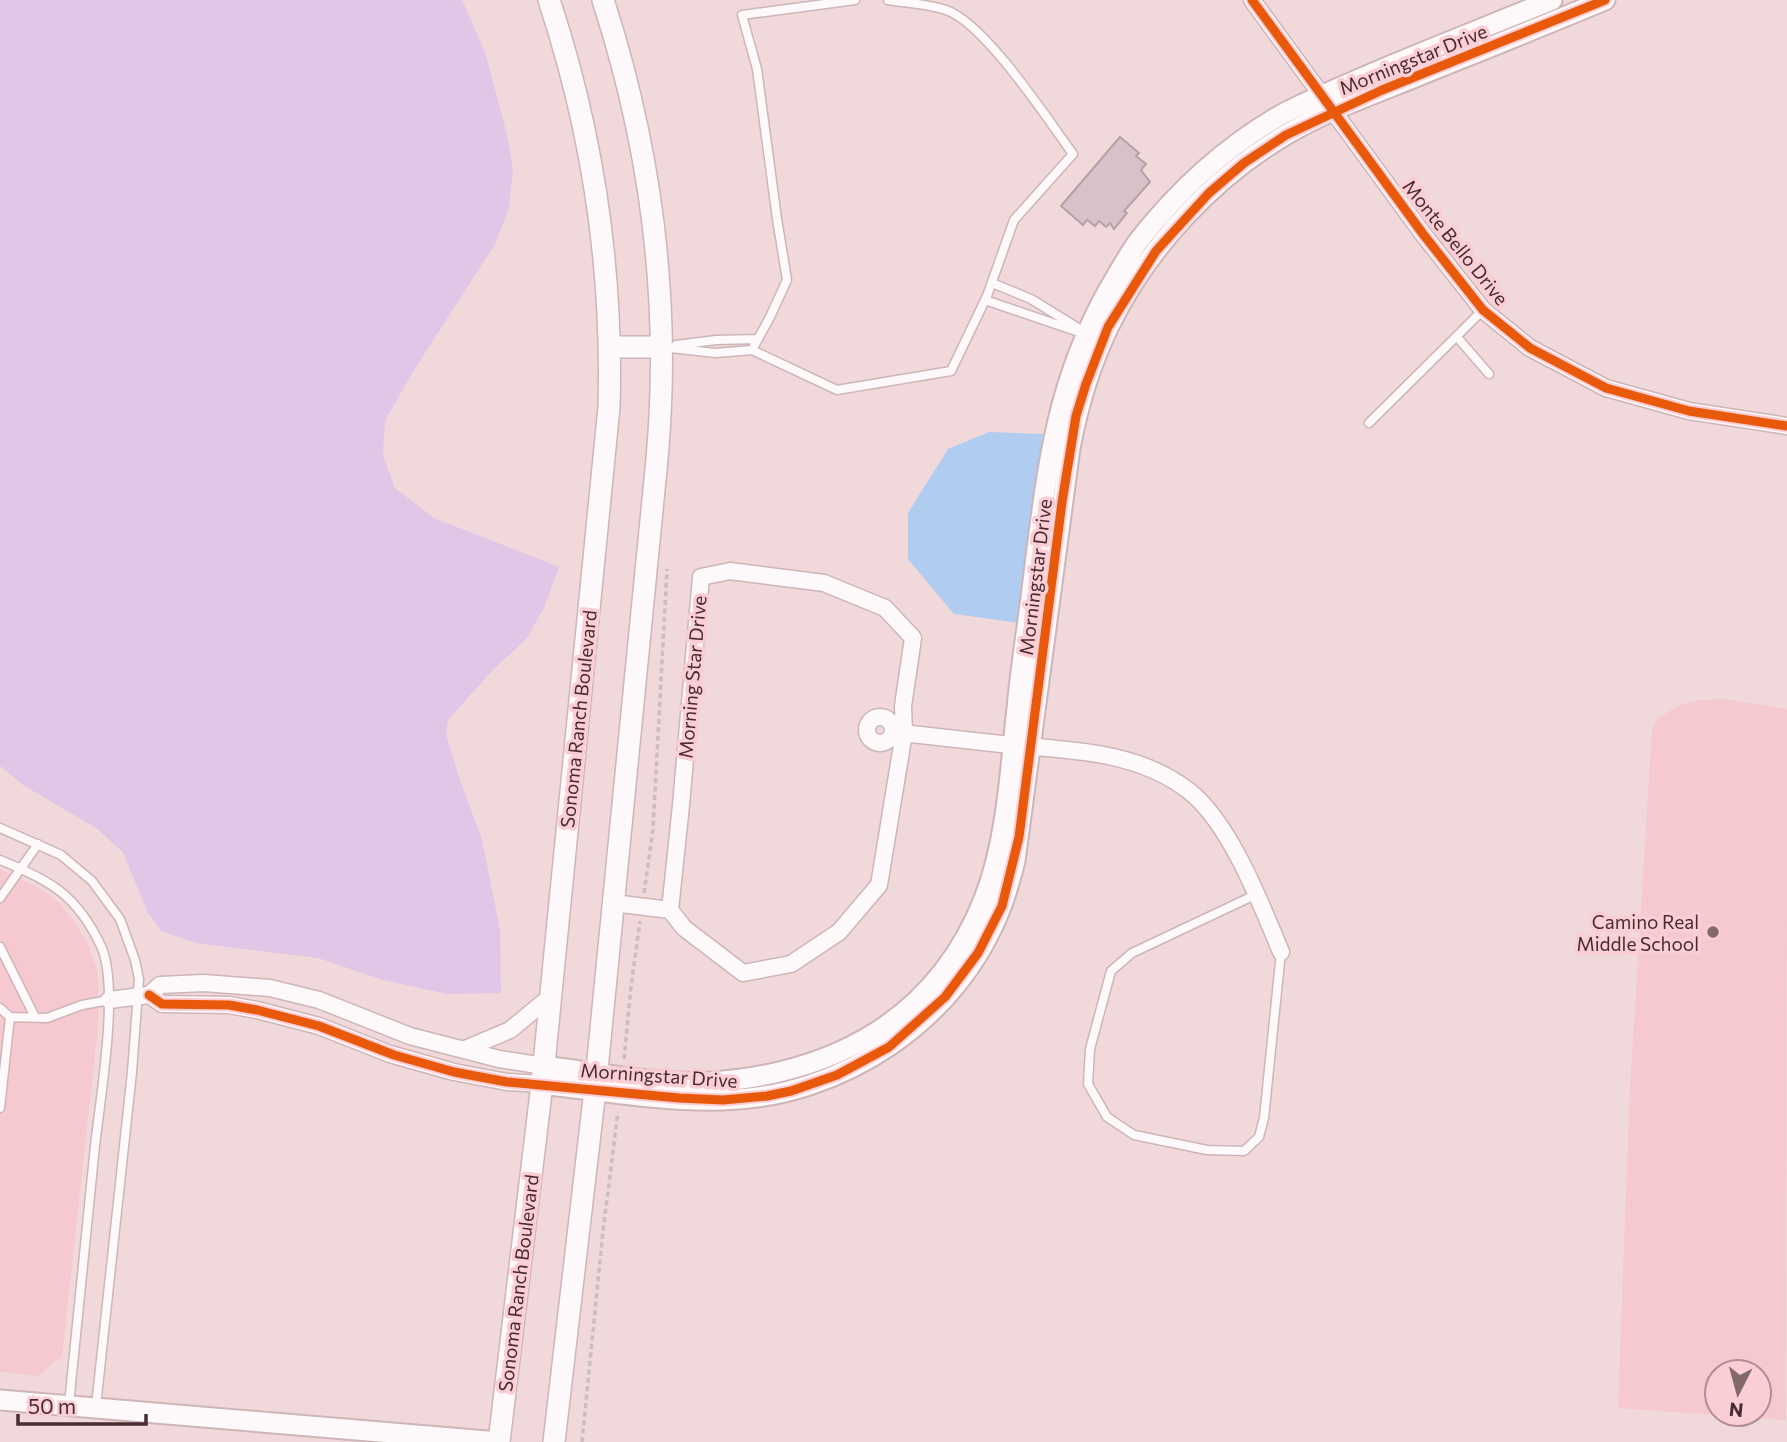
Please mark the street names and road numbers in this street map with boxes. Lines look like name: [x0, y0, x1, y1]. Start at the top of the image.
street label: Morningstar Drive: [1336, 19, 1490, 99]
street label: Monte Bello Drive: [1398, 175, 1514, 309]
street label: Morningstar Drive: [1014, 497, 1056, 657]
street label: Morning Star Drive: [673, 595, 711, 759]
street label: Sonoma Ranch Boulevard: [555, 609, 601, 829]
street label: Morningstar Drive: [580, 1058, 738, 1092]
street label: Sonoma Ranch Boulevard: [493, 1173, 543, 1393]

